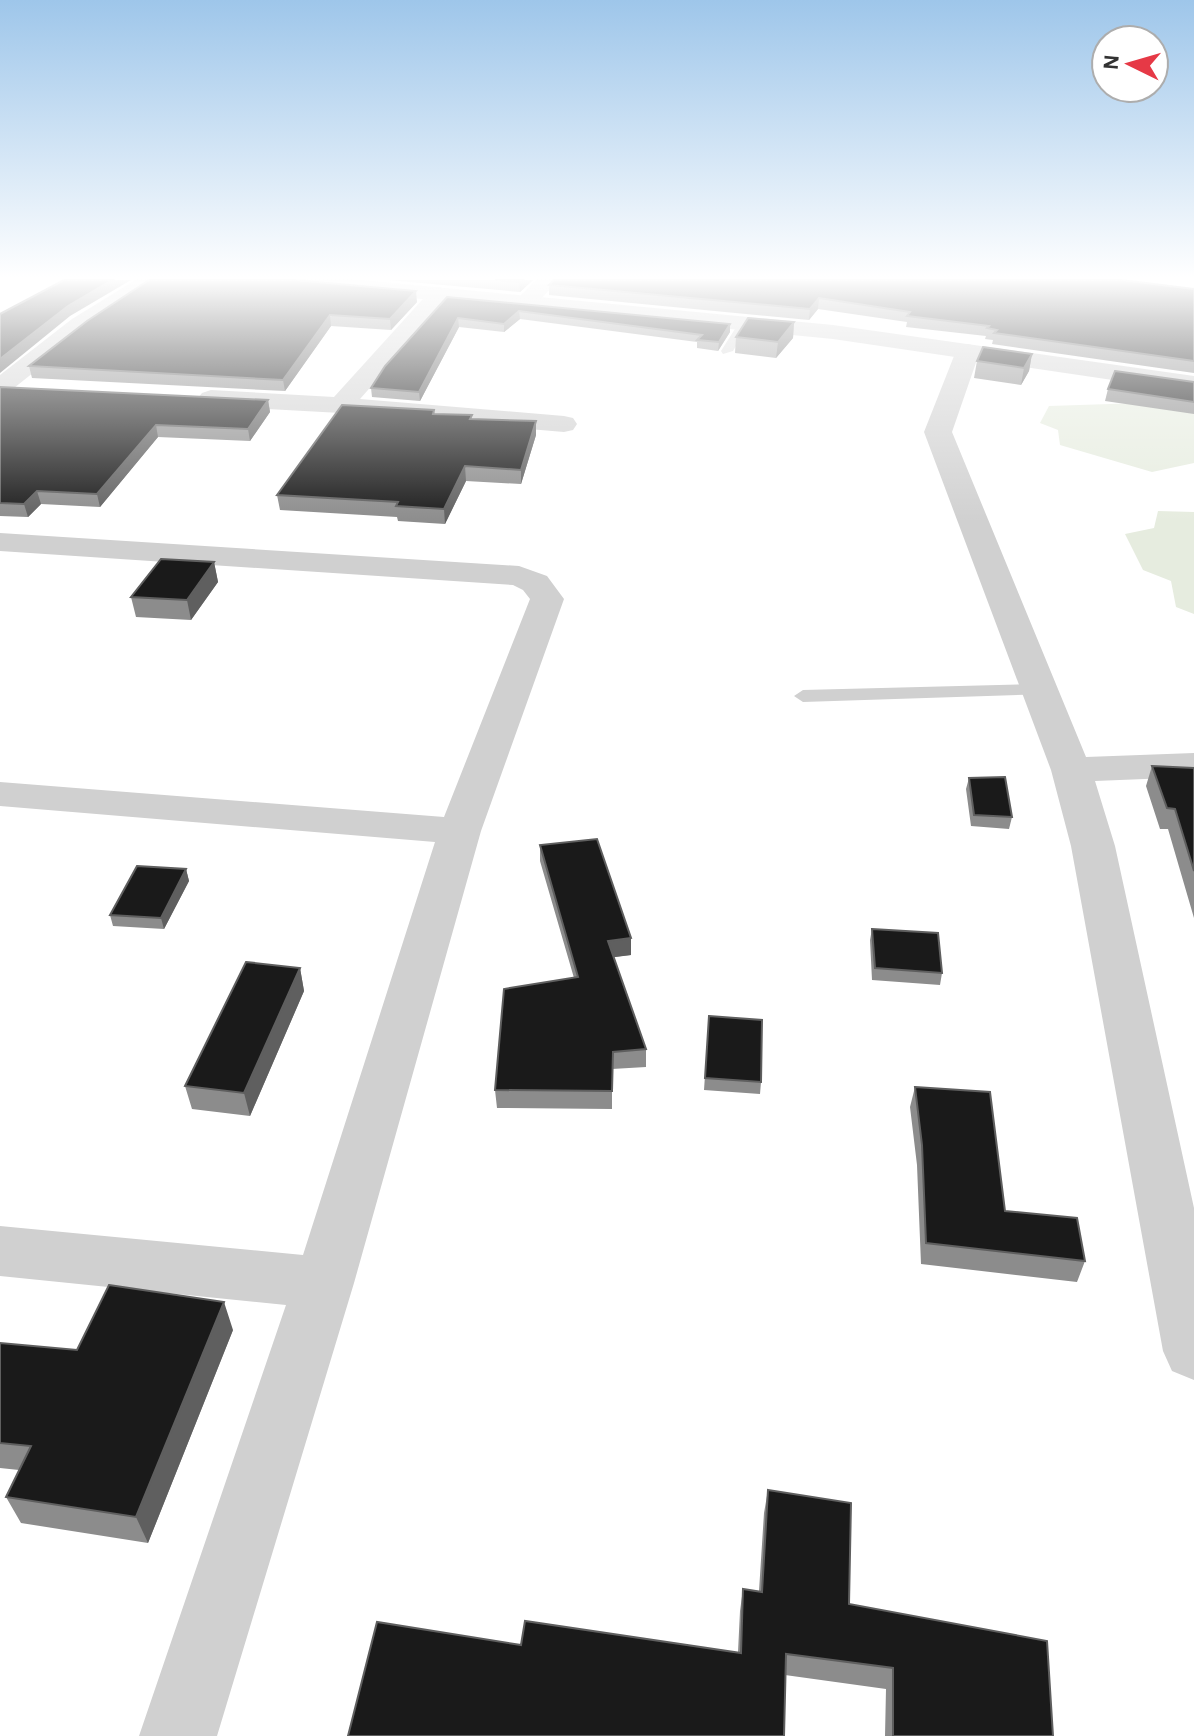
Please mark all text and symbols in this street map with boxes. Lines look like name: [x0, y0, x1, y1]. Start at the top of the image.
north arrow: [1090, 24, 1170, 104]
text: N: [1099, 54, 1123, 71]

